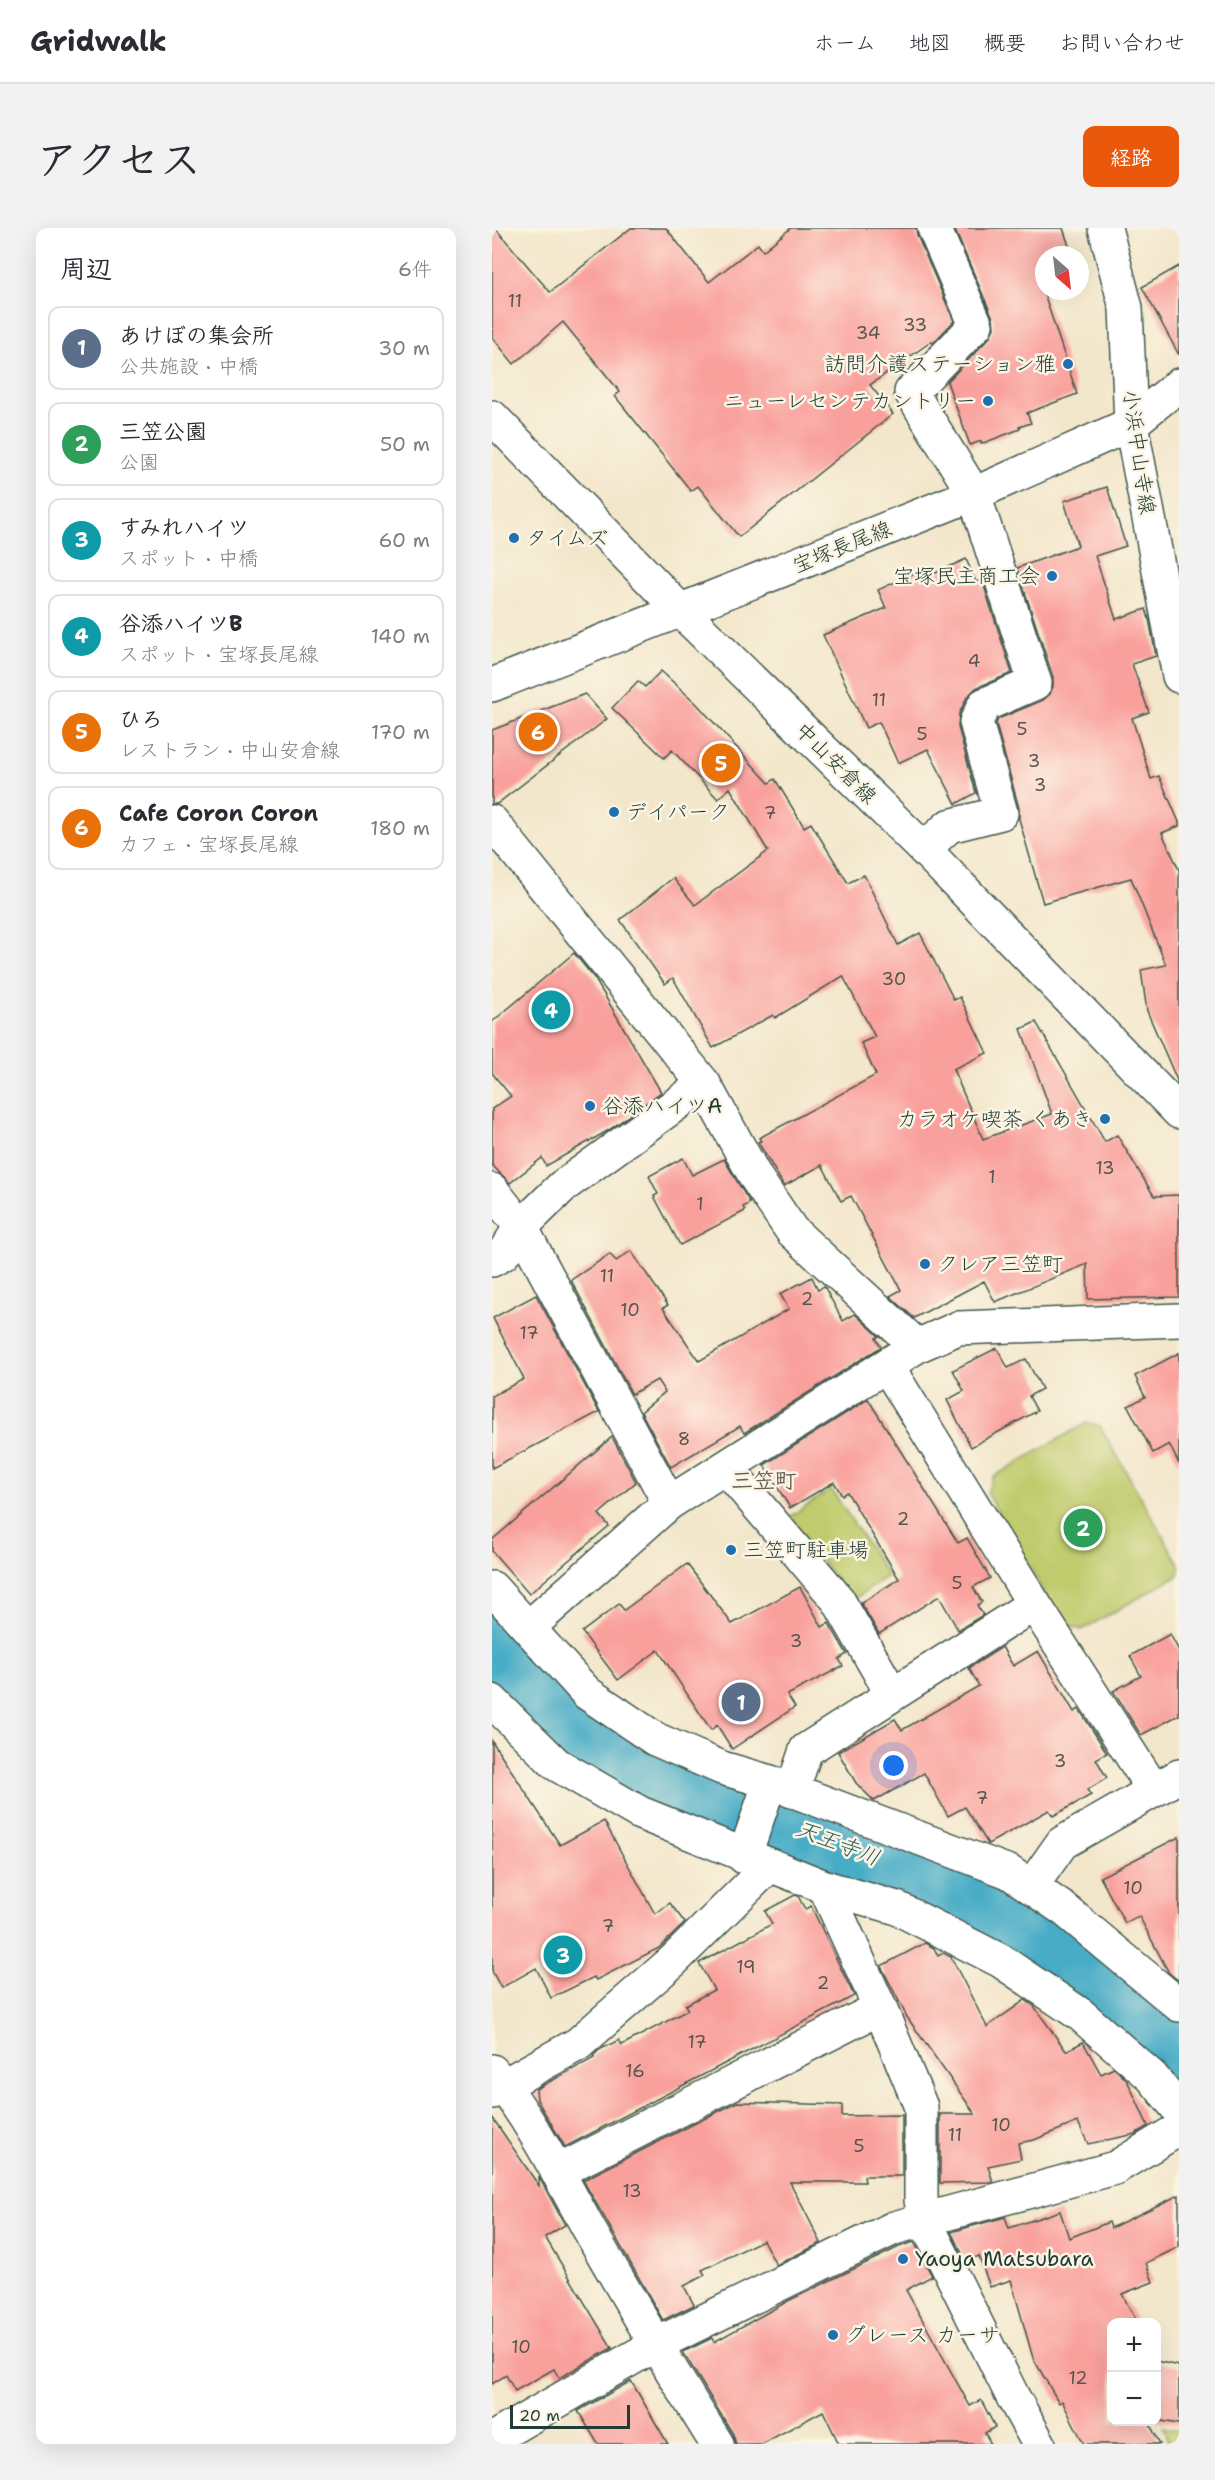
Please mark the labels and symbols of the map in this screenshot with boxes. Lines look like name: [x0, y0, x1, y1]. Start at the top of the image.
north arrow: [1035, 246, 1089, 300]
house number: 11: [508, 289, 522, 313]
house number: 33: [903, 313, 927, 337]
house number: 34: [856, 321, 880, 345]
place label: 訪問介護ステーション雅: [824, 350, 1056, 378]
marker: 訪問介護ステーション雅: [1061, 357, 1075, 371]
place label: ニューレセンテカントリー: [724, 387, 976, 415]
street label: 小浜中山寺線: [1116, 388, 1162, 516]
marker: ニューレセンテカントリー: [981, 394, 995, 408]
street label: 宝塚長尾線: [788, 514, 896, 580]
place label: タイムズ: [526, 524, 608, 552]
marker: タイムズ: [507, 531, 521, 545]
place label: 宝塚民主商工会: [893, 562, 1040, 590]
marker: 宝塚民主商工会: [1045, 569, 1059, 583]
house number: 4: [968, 649, 980, 673]
house number: 11: [872, 688, 886, 712]
pin: 6: [518, 710, 558, 754]
street label: 中山安倉線: [789, 716, 883, 810]
house number: 5: [1016, 717, 1028, 741]
house number: 5: [916, 722, 928, 746]
pin: 5: [702, 740, 740, 786]
house number: 3: [1028, 749, 1040, 773]
house number: 3: [1034, 773, 1046, 797]
place label: デイパーク: [626, 798, 730, 826]
house number: 7: [764, 801, 776, 825]
marker: デイパーク: [607, 805, 621, 819]
house number: 30: [882, 967, 906, 991]
pin: 4: [532, 988, 570, 1032]
place label: 谷添ハイツA: [602, 1092, 722, 1120]
marker: 谷添ハイツA: [583, 1099, 597, 1113]
place label: カラオケ喫茶 くあき: [897, 1105, 1093, 1133]
marker: カラオケ喫茶 くあき: [1098, 1112, 1112, 1126]
house number: 13: [1095, 1156, 1115, 1180]
house number: 1: [988, 1165, 996, 1189]
house number: 1: [696, 1192, 704, 1216]
place label: クレア三笠町: [937, 1250, 1063, 1278]
marker: クレア三笠町: [918, 1257, 932, 1271]
house number: 11: [600, 1264, 614, 1288]
house number: 2: [801, 1287, 813, 1311]
house number: 10: [620, 1298, 640, 1322]
house number: 17: [519, 1321, 539, 1345]
house number: 8: [678, 1427, 690, 1451]
district label: 三笠町: [731, 1466, 797, 1495]
pin: 2: [1064, 1506, 1102, 1550]
house number: 2: [897, 1507, 909, 1531]
place label: 三笠町駐車場: [743, 1536, 869, 1564]
marker: 三笠町駐車場: [724, 1543, 738, 1557]
house number: 5: [951, 1571, 963, 1595]
house number: 3: [790, 1629, 802, 1653]
pin: 1: [722, 1680, 760, 1724]
house number: 3: [1054, 1749, 1066, 1773]
your location: [879, 1751, 908, 1780]
house number: 7: [976, 1786, 988, 1810]
water label: 天王寺川: [792, 1814, 884, 1872]
house number: 10: [1123, 1876, 1143, 1900]
house number: 7: [602, 1914, 614, 1938]
pin: 3: [544, 1932, 582, 1978]
house number: 19: [736, 1955, 756, 1979]
house number: 2: [817, 1971, 829, 1995]
house number: 17: [687, 2030, 707, 2054]
house number: 16: [625, 2059, 645, 2083]
house number: 10: [991, 2113, 1011, 2137]
house number: 11: [948, 2123, 962, 2147]
house number: 5: [853, 2134, 865, 2158]
house number: 13: [622, 2179, 642, 2203]
place label: Yaoya Matsubara: [915, 2245, 1094, 2273]
marker: Yaoya Matsubara: [896, 2252, 910, 2266]
place label: グレース カーサ: [845, 2321, 1000, 2349]
marker: グレース カーサ: [826, 2328, 840, 2342]
house number: 10: [511, 2335, 531, 2359]
house number: 12: [1068, 2366, 1088, 2390]
scale bar: [510, 2402, 630, 2430]

